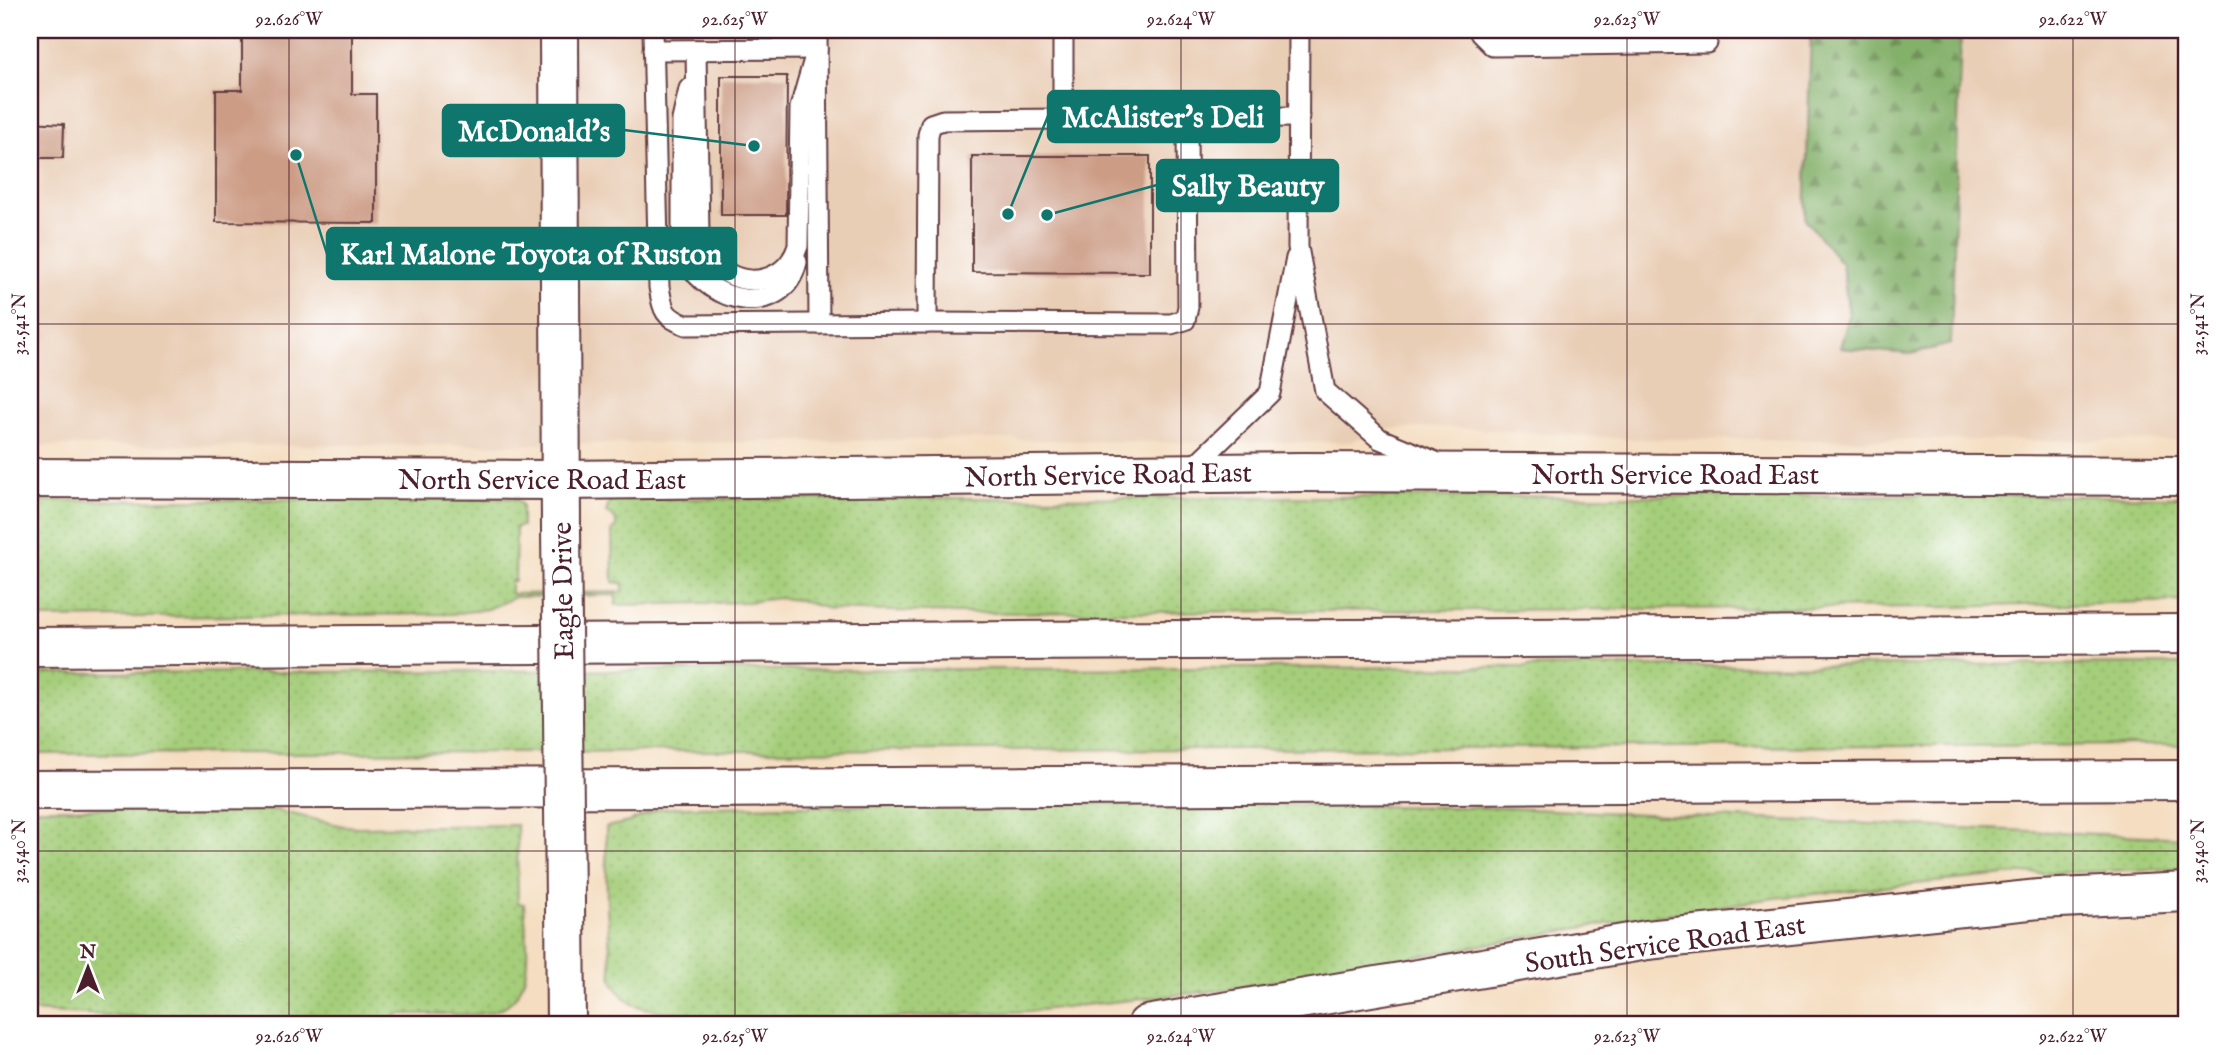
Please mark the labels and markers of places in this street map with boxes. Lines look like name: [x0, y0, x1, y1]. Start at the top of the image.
callout: McAlister's Deli: [1048, 91, 1279, 142]
callout: McDonald's: [443, 105, 624, 156]
callout: Sally Beauty: [1157, 160, 1338, 211]
callout: Karl Malone Toyota of Ruston: [327, 228, 736, 279]

